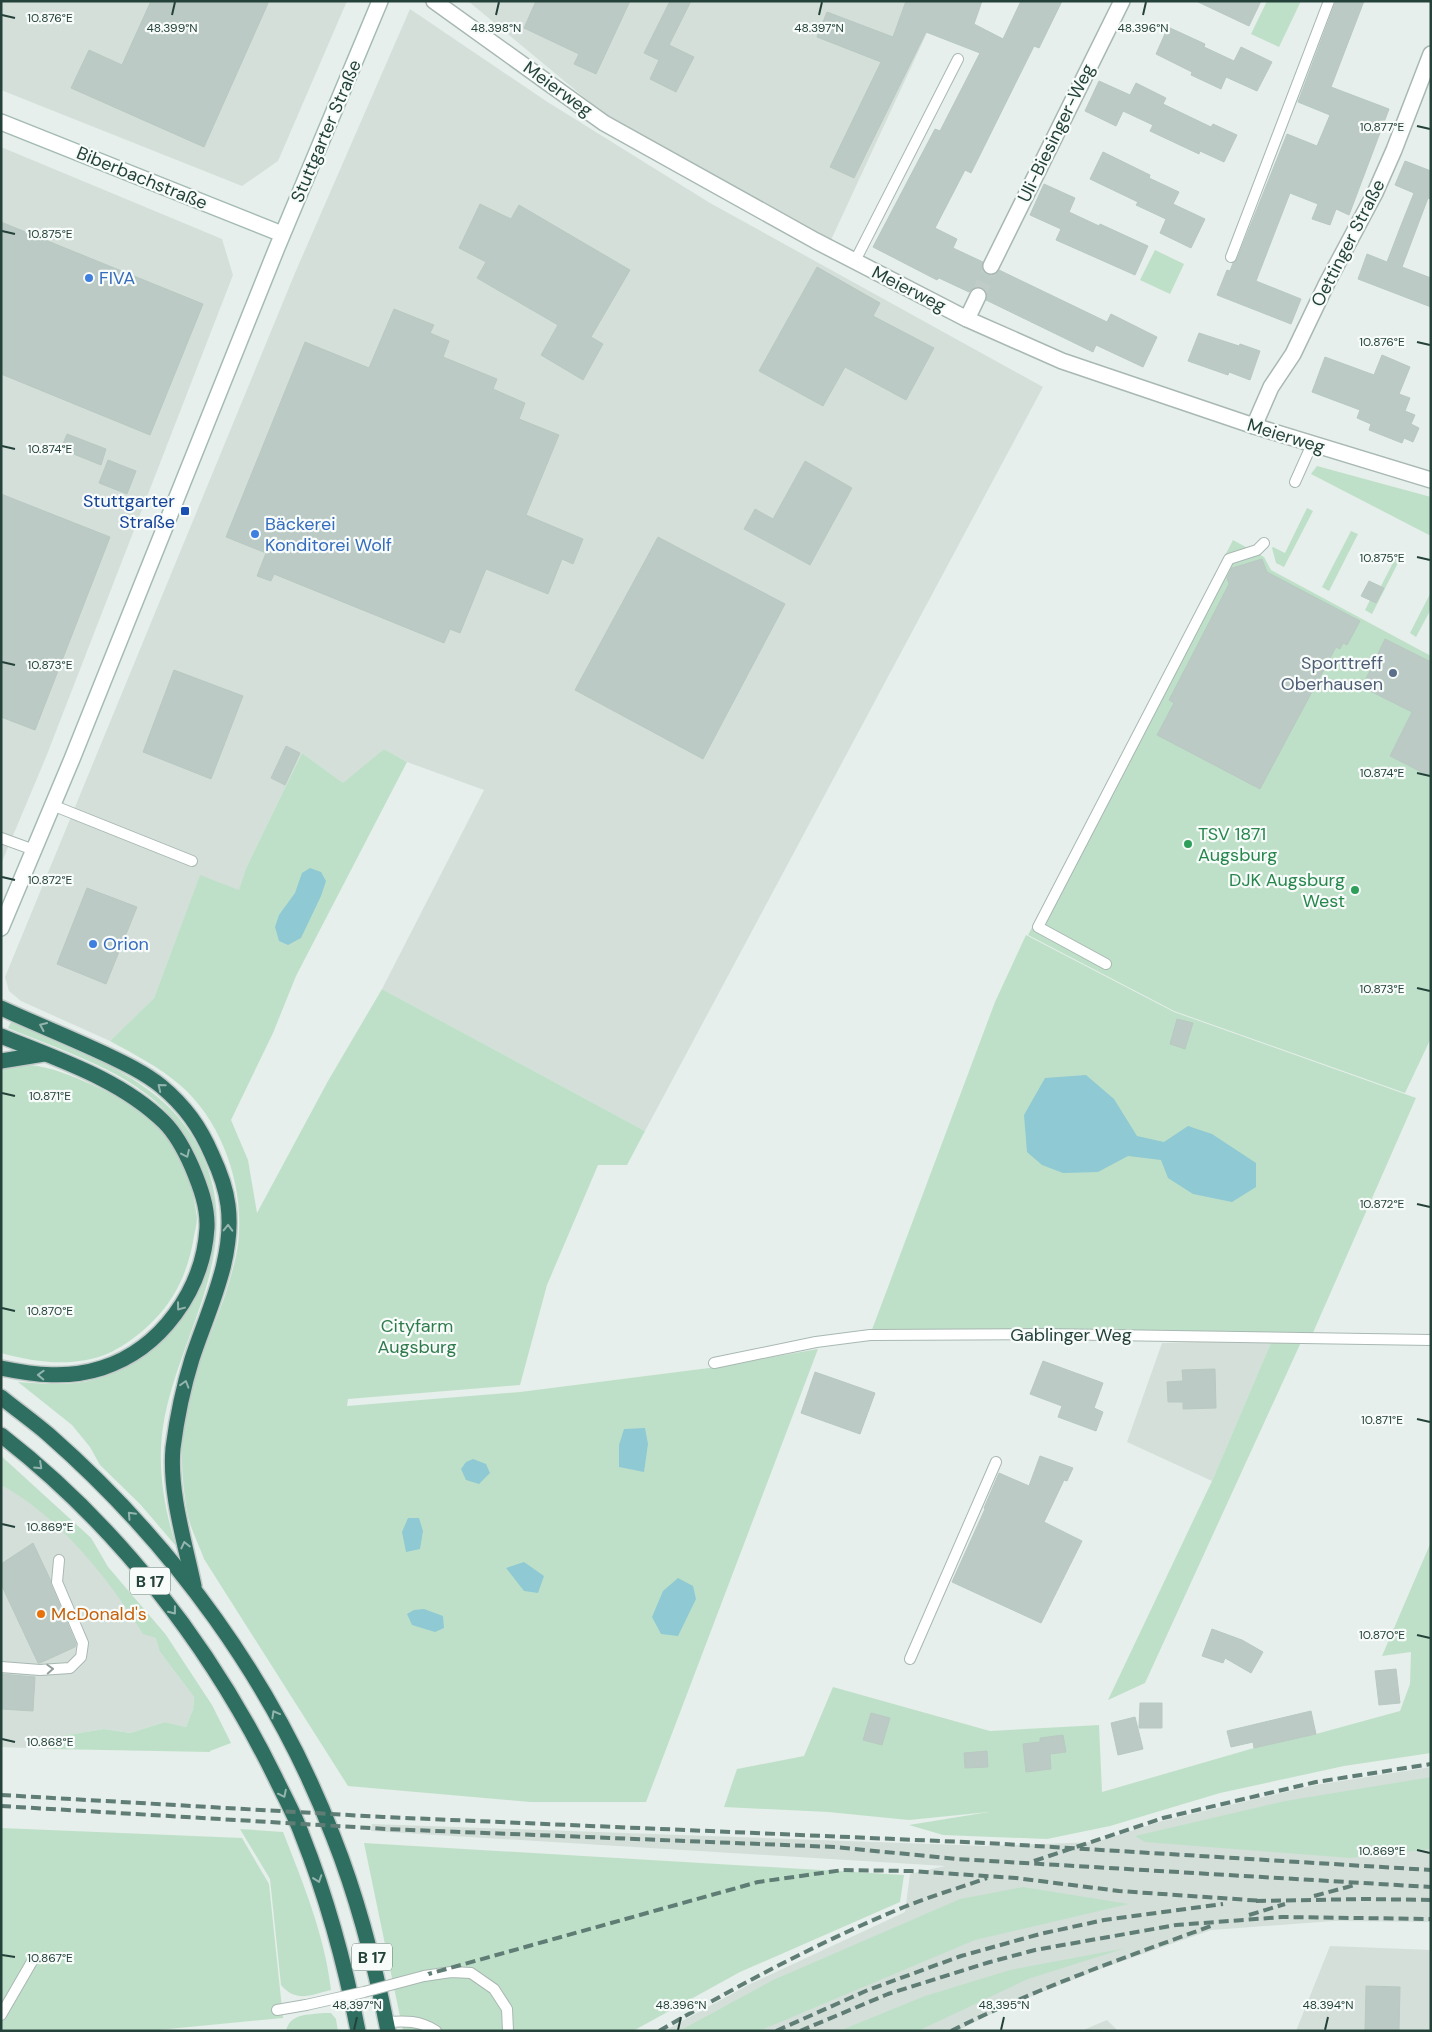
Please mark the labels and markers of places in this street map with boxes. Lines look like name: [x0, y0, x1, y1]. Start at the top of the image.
place label: FIVA: [99, 266, 135, 290]
marker: FIVA: [83, 272, 95, 284]
place label: Stuttgarter Straße: [83, 489, 175, 534]
marker: Stuttgarter Straße: [179, 505, 191, 517]
place label: Bäckerei Konditorei Wolf: [265, 512, 392, 557]
marker: Bäckerei Konditorei Wolf: [249, 528, 261, 540]
place label: Sporttreff Oberhausen: [1281, 651, 1383, 696]
marker: Sporttreff Oberhausen: [1387, 667, 1399, 679]
place label: TSV 1871 Augsburg: [1198, 822, 1277, 867]
marker: TSV 1871 Augsburg: [1182, 838, 1194, 850]
place label: DJK Augsburg West: [1229, 868, 1345, 913]
marker: DJK Augsburg West: [1349, 884, 1361, 896]
place label: Orion: [103, 932, 149, 956]
marker: Orion: [87, 938, 99, 950]
place label: McDonald's: [51, 1602, 147, 1626]
marker: McDonald's: [35, 1608, 47, 1620]

